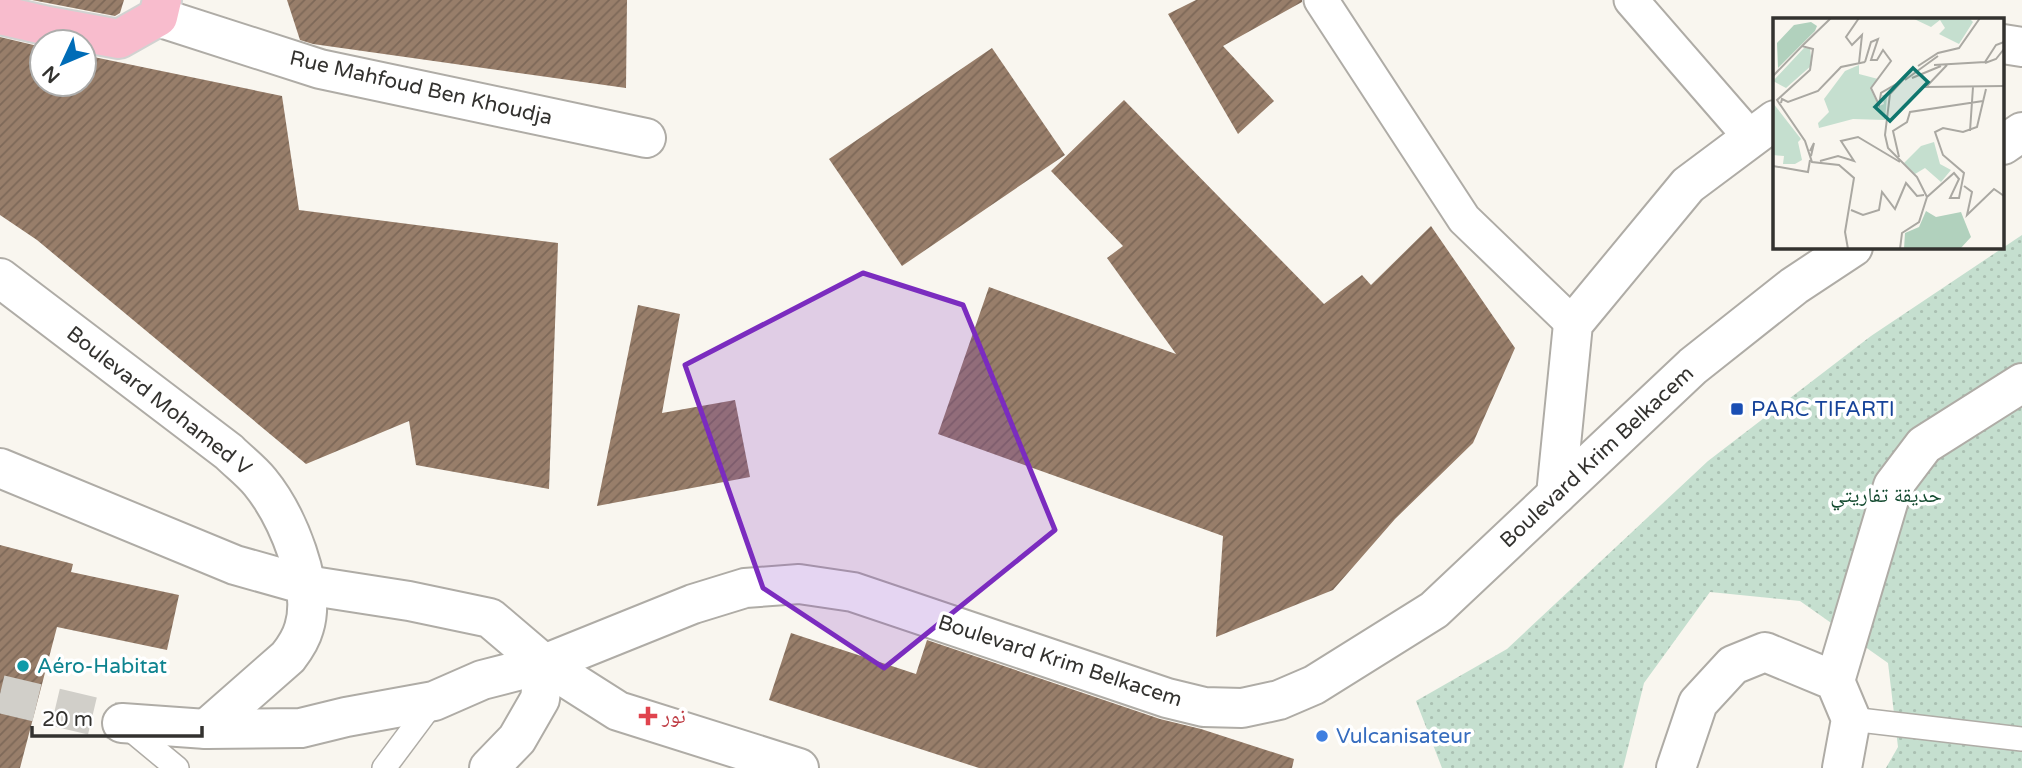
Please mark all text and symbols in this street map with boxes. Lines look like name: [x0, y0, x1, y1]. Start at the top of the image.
inset map: [1773, 18, 2004, 248]
north arrow: [28, 28, 98, 98]
street label: Rue Mahfoud Ben Khoudja: [287, 46, 555, 130]
text: N: [38, 61, 65, 87]
street label: Boulevard Mohamed V: [61, 321, 257, 481]
street label: Boulevard Krim Belkacem: [1495, 361, 1699, 553]
place label: PARC TIFARTI: [1751, 397, 1895, 422]
marker: PARC TIFARTI: [1729, 401, 1745, 417]
park label: حديقة تفاريتي: [1830, 483, 1942, 511]
street label: Boulevard Krim Belkacem: [935, 610, 1185, 712]
place label: Aéro-Habitat: [37, 654, 167, 679]
marker: Aéro-Habitat: [15, 658, 31, 674]
scale bar: [32, 694, 201, 738]
place label: نور: [661, 704, 686, 729]
text: 20 m: [42, 707, 93, 732]
marker: نور: [640, 708, 656, 724]
place label: Vulcanisateur: [1336, 724, 1471, 749]
marker: Vulcanisateur: [1314, 728, 1330, 744]

